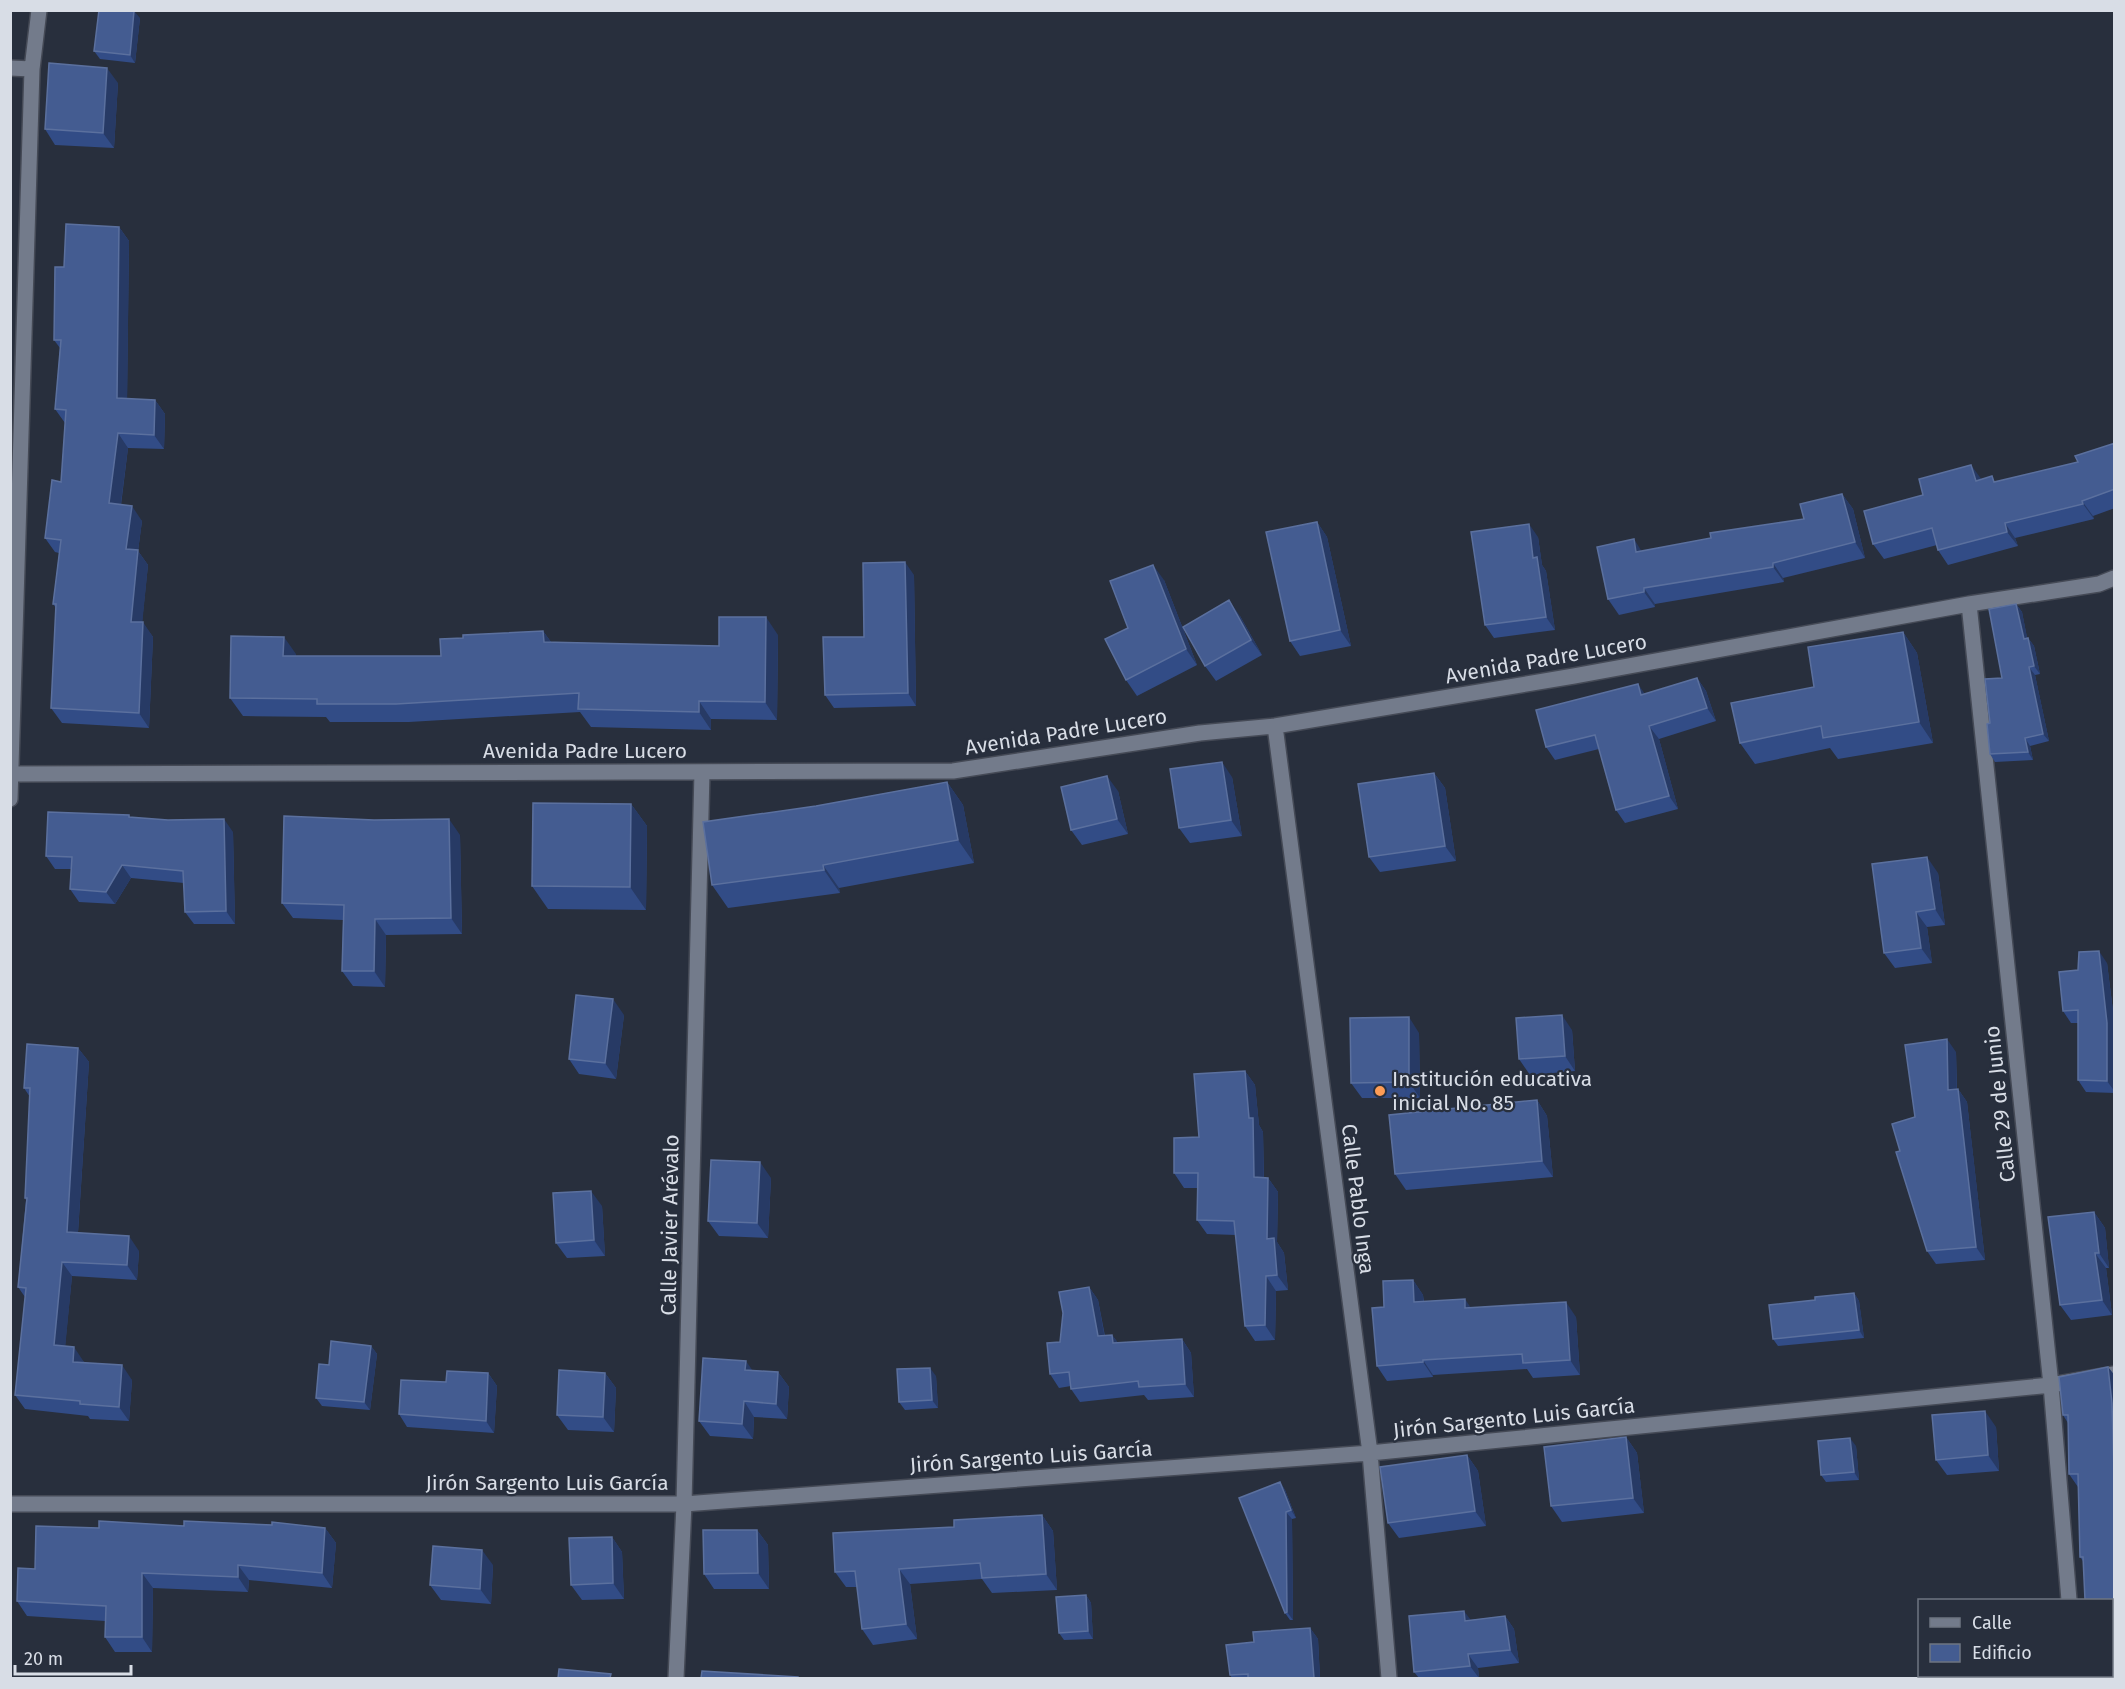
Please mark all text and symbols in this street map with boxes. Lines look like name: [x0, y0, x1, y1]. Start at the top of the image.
street label: Avenida Padre Lucero: [1443, 628, 1649, 690]
street label: Avenida Padre Lucero: [963, 703, 1169, 761]
street label: Avenida Padre Lucero: [483, 738, 687, 764]
street label: Calle 29 de Junio: [1979, 1024, 2021, 1184]
place label: Institución educativa inicial No. 85: [1392, 1066, 1592, 1116]
marker: Institución educativa inicial No. 85: [1373, 1084, 1387, 1098]
street label: Calle Pablo Inga: [1336, 1122, 1380, 1276]
street label: Calle Javier Arévalo: [655, 1134, 685, 1316]
street label: Jirón Sargento Luis García: [1392, 1392, 1636, 1444]
street label: Jirón Sargento Luis García: [909, 1436, 1153, 1478]
street label: Jirón Sargento Luis García: [425, 1470, 669, 1496]
legend: [1918, 1599, 2113, 1677]
text: Calle: [1972, 1612, 2012, 1634]
scale bar: [15, 1638, 130, 1676]
text: Edificio: [1972, 1642, 2032, 1664]
text: 20 m: [24, 1648, 63, 1670]

